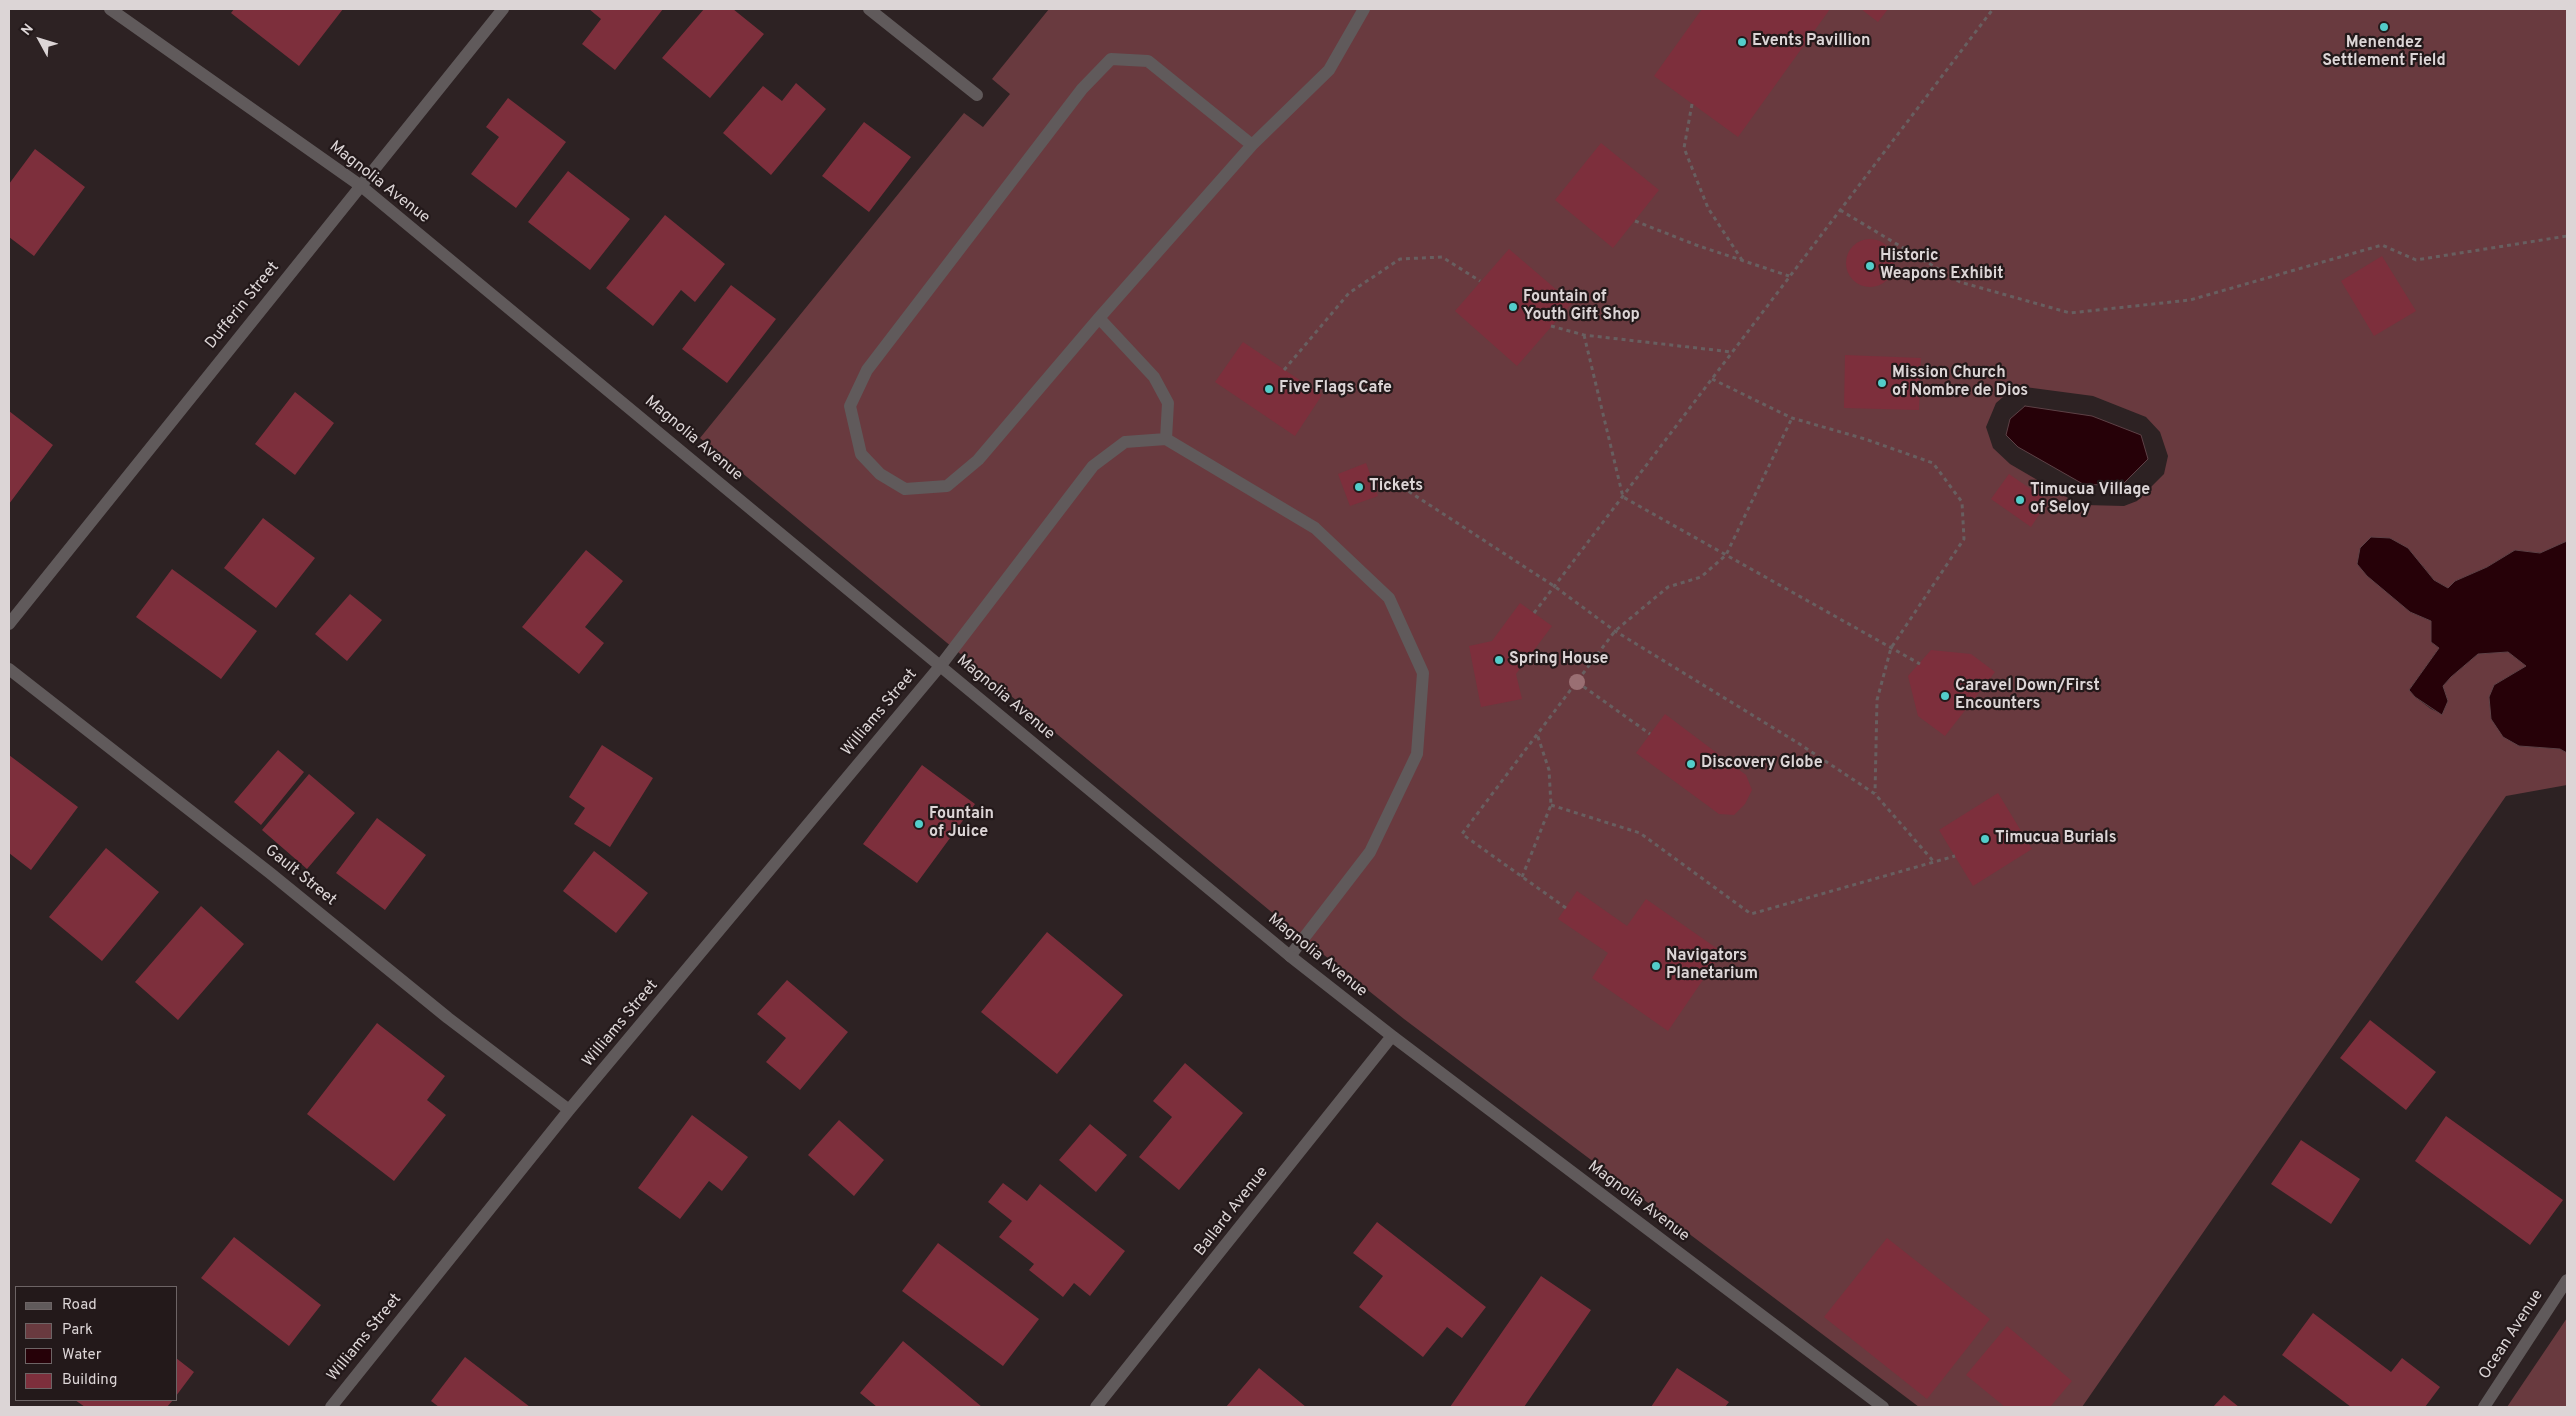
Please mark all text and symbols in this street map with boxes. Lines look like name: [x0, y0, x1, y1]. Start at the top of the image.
north arrow: [15, 15, 65, 65]
text: N: [18, 21, 38, 40]
marker: Menendez Settlement Field: [2378, 21, 2390, 33]
place label: Events Pavillion: [1752, 32, 1870, 52]
place label: Menendez Settlement Field: [2322, 34, 2446, 72]
marker: Events Pavillion: [1736, 36, 1748, 48]
street label: Magnolia Avenue: [325, 138, 433, 228]
place label: Historic Weapons Exhibit: [1880, 247, 2004, 285]
street label: Dufferin Street: [202, 259, 284, 353]
marker: Historic Weapons Exhibit: [1864, 260, 1876, 272]
place label: Fountain of Youth Gift Shop: [1523, 288, 1640, 326]
marker: Fountain of Youth Gift Shop: [1507, 301, 1519, 313]
place label: Mission Church of Nombre de Dios: [1892, 364, 2028, 402]
marker: Mission Church of Nombre de Dios: [1876, 377, 1888, 389]
place label: Five Flags Cafe: [1279, 379, 1392, 399]
marker: Five Flags Cafe: [1263, 383, 1275, 395]
street label: Magnolia Avenue: [640, 392, 746, 486]
place label: Tickets: [1369, 477, 1423, 497]
marker: Tickets: [1353, 481, 1365, 493]
place label: Timucua Village of Seloy: [2030, 481, 2150, 519]
marker: Timucua Village of Seloy: [2014, 494, 2026, 506]
place label: Spring House: [1509, 650, 1609, 670]
street label: Magnolia Avenue: [952, 651, 1058, 745]
marker: Spring House: [1493, 654, 1505, 666]
street label: Williams Street: [838, 666, 922, 760]
place label: Caravel Down/First Encounters: [1955, 677, 2100, 715]
marker: Caravel Down/First Encounters: [1939, 690, 1951, 702]
place label: Discovery Globe: [1701, 754, 1823, 774]
marker: Discovery Globe: [1685, 758, 1697, 770]
place label: Fountain of Juice: [929, 805, 994, 843]
marker: Fountain of Juice: [913, 818, 925, 830]
place label: Timucua Burials: [1995, 829, 2117, 849]
marker: Timucua Burials: [1979, 833, 1991, 845]
street label: Gault Street: [260, 841, 340, 911]
street label: Magnolia Avenue: [1263, 910, 1371, 1002]
place label: Navigators Planetarium: [1666, 947, 1758, 985]
marker: Navigators Planetarium: [1650, 960, 1662, 972]
street label: Williams Street: [579, 977, 663, 1071]
street label: Magnolia Avenue: [1583, 1158, 1693, 1246]
street label: Ballard Avenue: [1191, 1163, 1273, 1261]
legend: [15, 1286, 178, 1401]
street label: Ocean Avenue: [2476, 1287, 2548, 1383]
street label: Williams Street: [324, 1290, 406, 1386]
text: Road: [62, 1296, 97, 1315]
text: Park: [62, 1321, 93, 1340]
text: Water: [62, 1346, 101, 1365]
text: Building: [62, 1371, 117, 1390]

